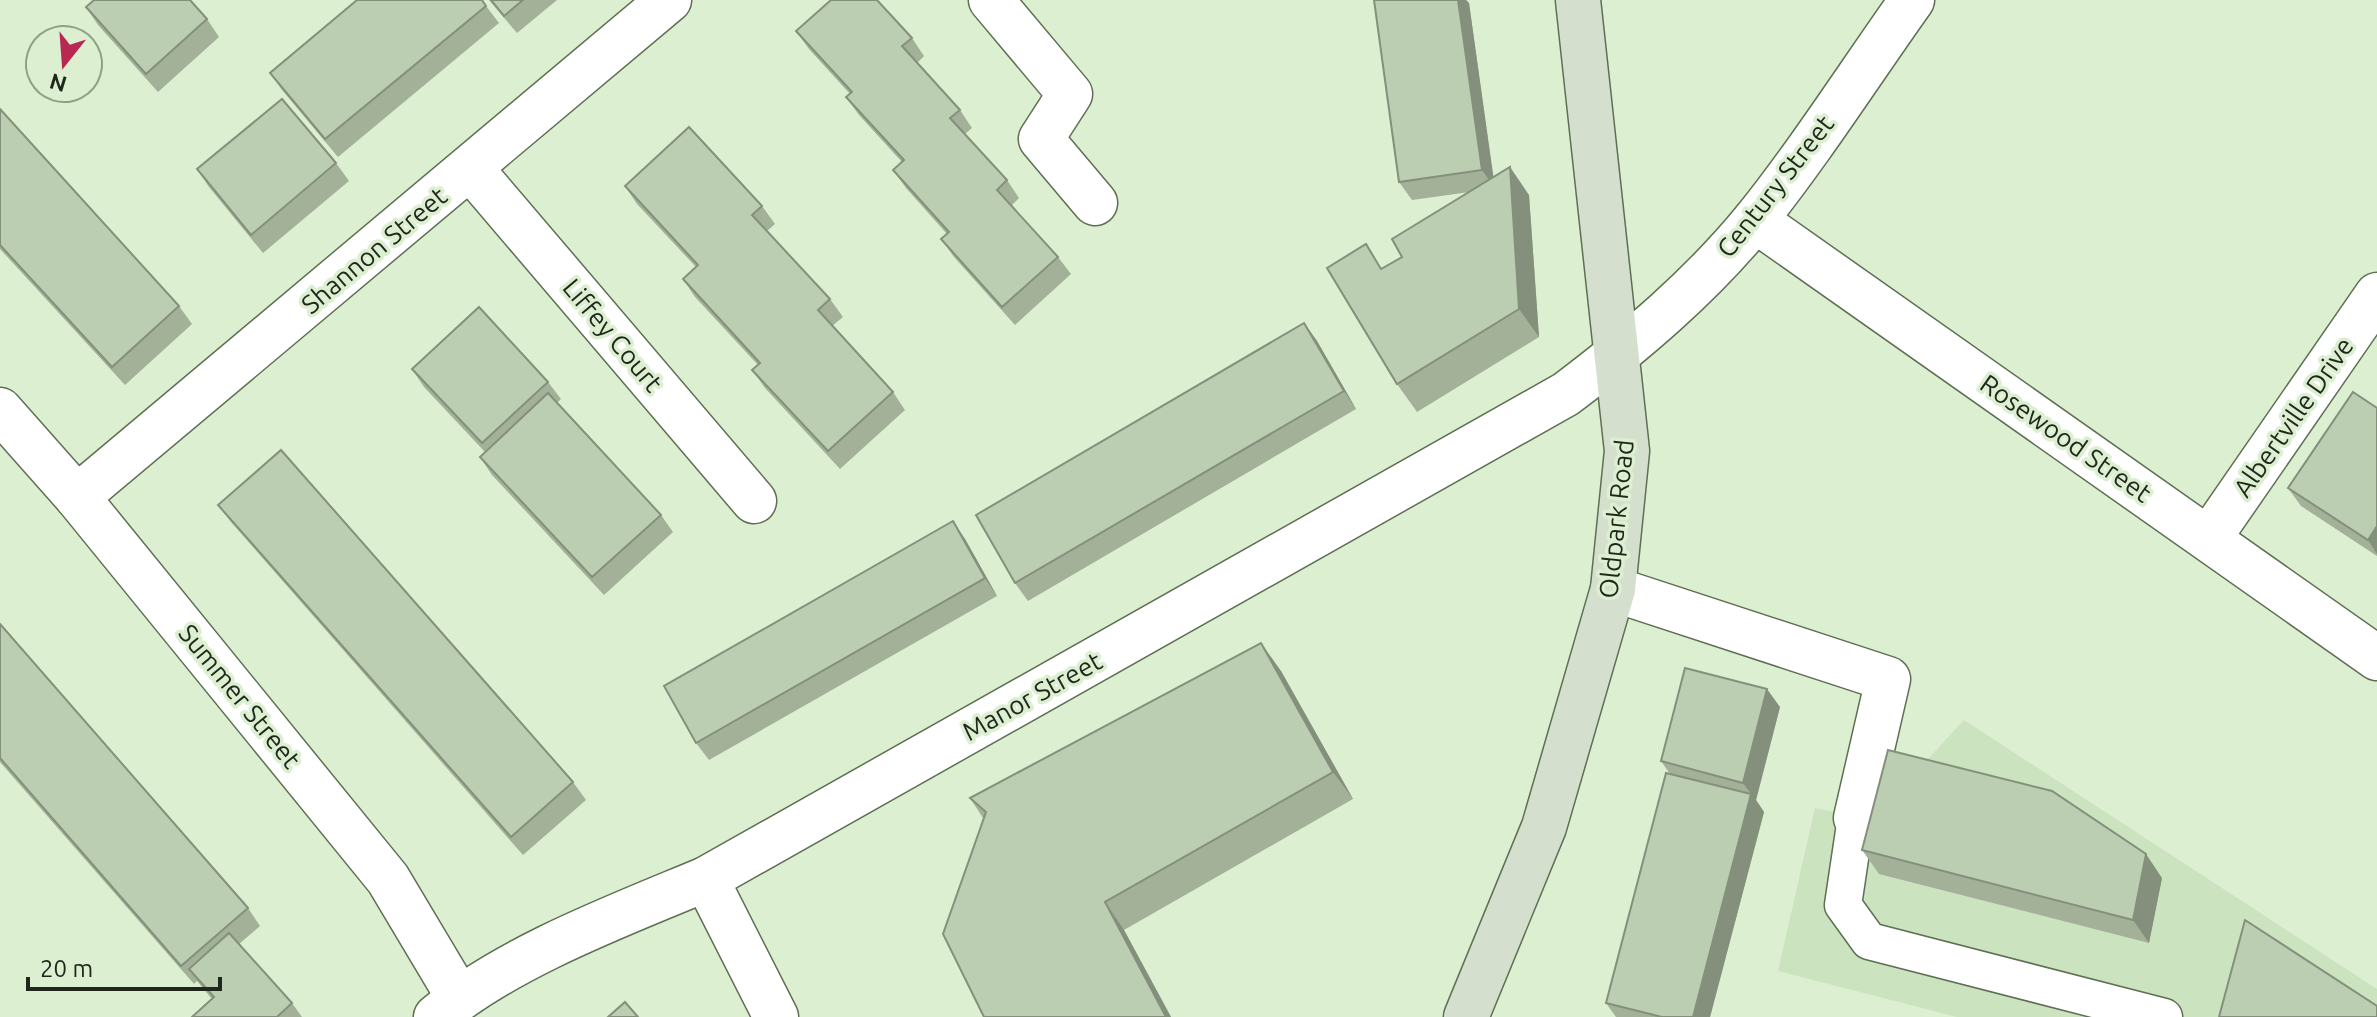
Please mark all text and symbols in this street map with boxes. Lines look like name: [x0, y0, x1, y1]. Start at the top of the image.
north arrow: [24, 24, 104, 104]
text: N: [46, 69, 70, 98]
street label: Century Street: [1711, 109, 1839, 263]
street label: Shannon Street: [296, 181, 452, 319]
street label: Liffey Court: [557, 273, 669, 397]
street label: Albertville Drive: [2227, 332, 2359, 502]
street label: Rosewood Street: [1975, 368, 2157, 508]
street label: Oldpark Road: [1593, 438, 1639, 600]
street label: Summer Street: [173, 618, 307, 774]
street label: Manor Street: [957, 646, 1107, 746]
scale bar: [28, 941, 220, 991]
text: 20 m: [40, 955, 93, 982]

